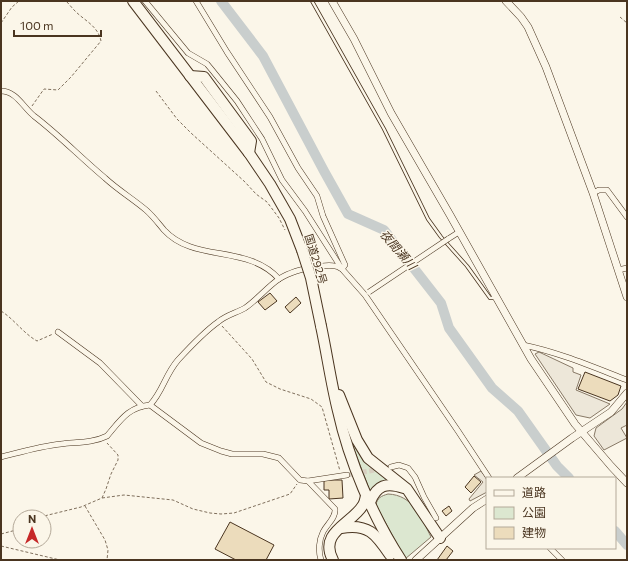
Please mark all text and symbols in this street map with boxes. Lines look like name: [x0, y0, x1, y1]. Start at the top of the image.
scale bar: [14, 12, 101, 38]
text: 100 m: [20, 18, 54, 32]
water label: 夜間瀬川: [378, 227, 421, 274]
street label: 国道292号: [303, 232, 330, 286]
legend: [486, 477, 616, 549]
text: 道路: [522, 485, 546, 499]
text: 公園: [522, 505, 546, 519]
north arrow: [12, 509, 52, 549]
text: N: [28, 512, 36, 525]
text: 建物: [522, 525, 546, 539]

